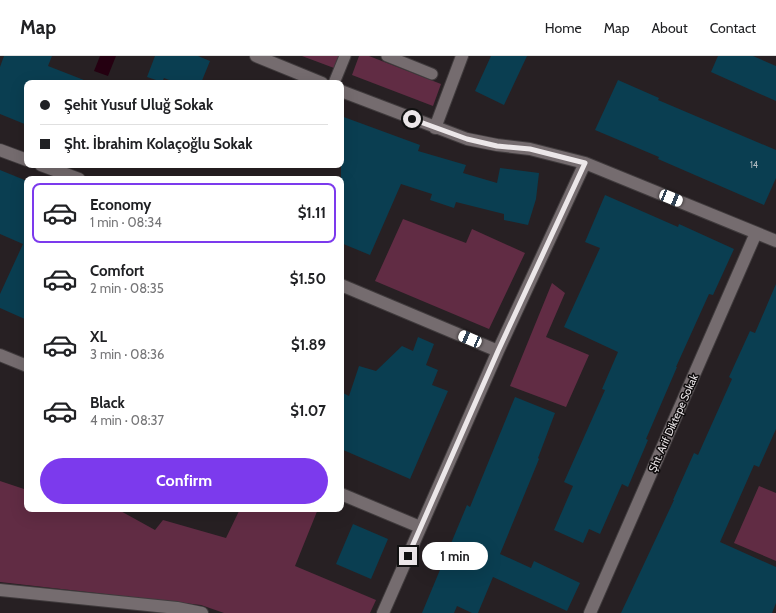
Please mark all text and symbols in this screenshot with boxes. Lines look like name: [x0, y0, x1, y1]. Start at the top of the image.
text: Map: [20, 16, 56, 39]
text: Home: [545, 19, 582, 37]
text: Map: [604, 19, 629, 37]
text: About: [651, 19, 688, 37]
text: Contact: [710, 19, 756, 37]
text: Şehit Yusuf Uluğ Sokak: [64, 96, 213, 114]
route start: [403, 110, 421, 128]
text: Şht. İbrahim Kolaçoğlu Sokak: [64, 135, 253, 153]
house number: 14: [750, 159, 758, 170]
car: [658, 188, 684, 208]
icon: car: [42, 195, 78, 231]
text: Economy: [90, 196, 151, 214]
text: $1.11: [298, 204, 326, 222]
text: 1 min · 08:34: [90, 214, 162, 230]
icon: car: [42, 261, 78, 297]
text: Comfort: [90, 262, 144, 280]
text: $1.50: [290, 270, 326, 288]
text: 2 min · 08:35: [90, 280, 164, 296]
icon: car: [42, 327, 78, 363]
text: XL: [90, 328, 107, 346]
car: [457, 329, 483, 349]
text: $1.89: [291, 336, 326, 354]
text: 3 min · 08:36: [90, 346, 164, 362]
street label: Şht. Arif Diktepe Sokak: [645, 372, 701, 474]
icon: car: [42, 393, 78, 429]
text: Black: [90, 394, 125, 412]
text: $1.07: [290, 402, 326, 420]
text: 4 min · 08:37: [90, 412, 164, 428]
button: Confirm: [40, 458, 328, 504]
callout: 1 min: [422, 542, 488, 570]
route end: [399, 547, 417, 565]
text: 1 min: [440, 548, 470, 564]

